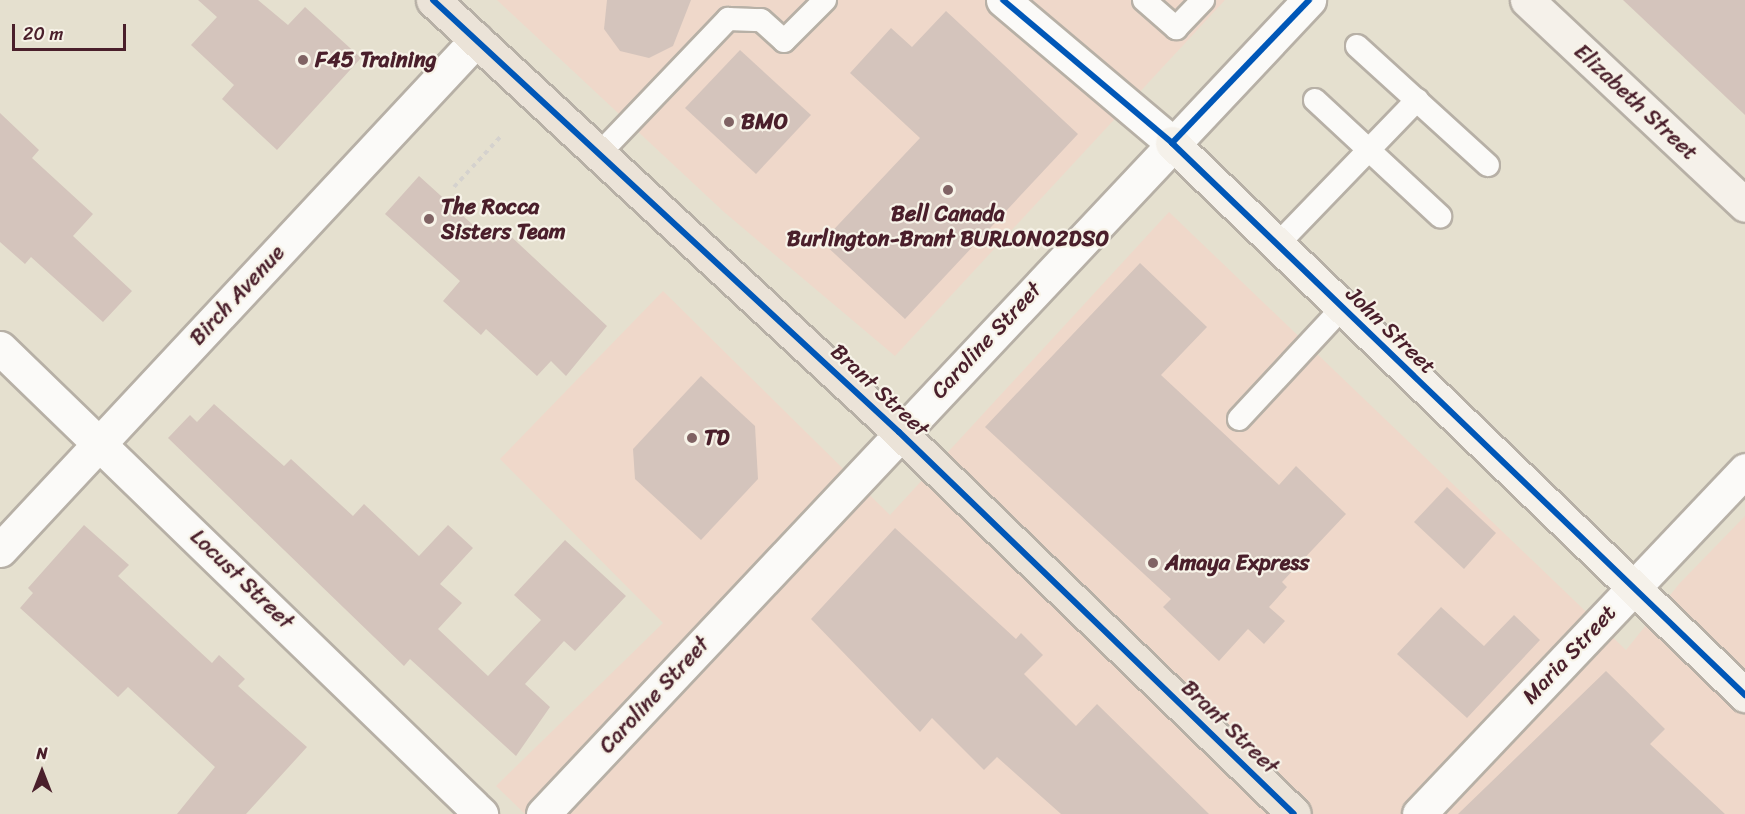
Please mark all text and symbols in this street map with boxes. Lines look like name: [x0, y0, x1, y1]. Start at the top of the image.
scale bar: [15, 12, 129, 50]
text: 20 m: [23, 18, 63, 50]
street label: Elizabeth Street: [1569, 38, 1703, 166]
place label: F45 Training: [315, 47, 437, 73]
marker: F45 Training: [296, 53, 310, 67]
place label: BMO: [741, 109, 788, 135]
marker: BMO: [722, 115, 736, 129]
marker: Bell Canada Burlington-Brant BURLON02DS0: [941, 183, 955, 197]
place label: The Rocca Sisters Team: [441, 193, 566, 244]
place label: Bell Canada Burlington-Brant BURLON02DS0: [788, 200, 1108, 252]
marker: The Rocca Sisters Team: [422, 212, 436, 226]
street label: Birch Avenue: [184, 239, 290, 351]
street label: Caroline Street: [925, 276, 1047, 404]
street label: John Street: [1341, 281, 1441, 379]
street label: Brant Street: [826, 338, 934, 442]
place label: TD: [704, 425, 729, 451]
marker: TD: [685, 431, 699, 445]
street label: Locust Street: [185, 523, 299, 635]
place label: Amaya Express: [1165, 550, 1311, 576]
marker: Amaya Express: [1146, 556, 1160, 570]
street label: Maria Street: [1517, 599, 1621, 709]
street label: Caroline Street: [593, 631, 715, 759]
street label: Brant Street: [1176, 674, 1284, 780]
text: N: [36, 739, 48, 768]
north arrow: [12, 742, 72, 802]

